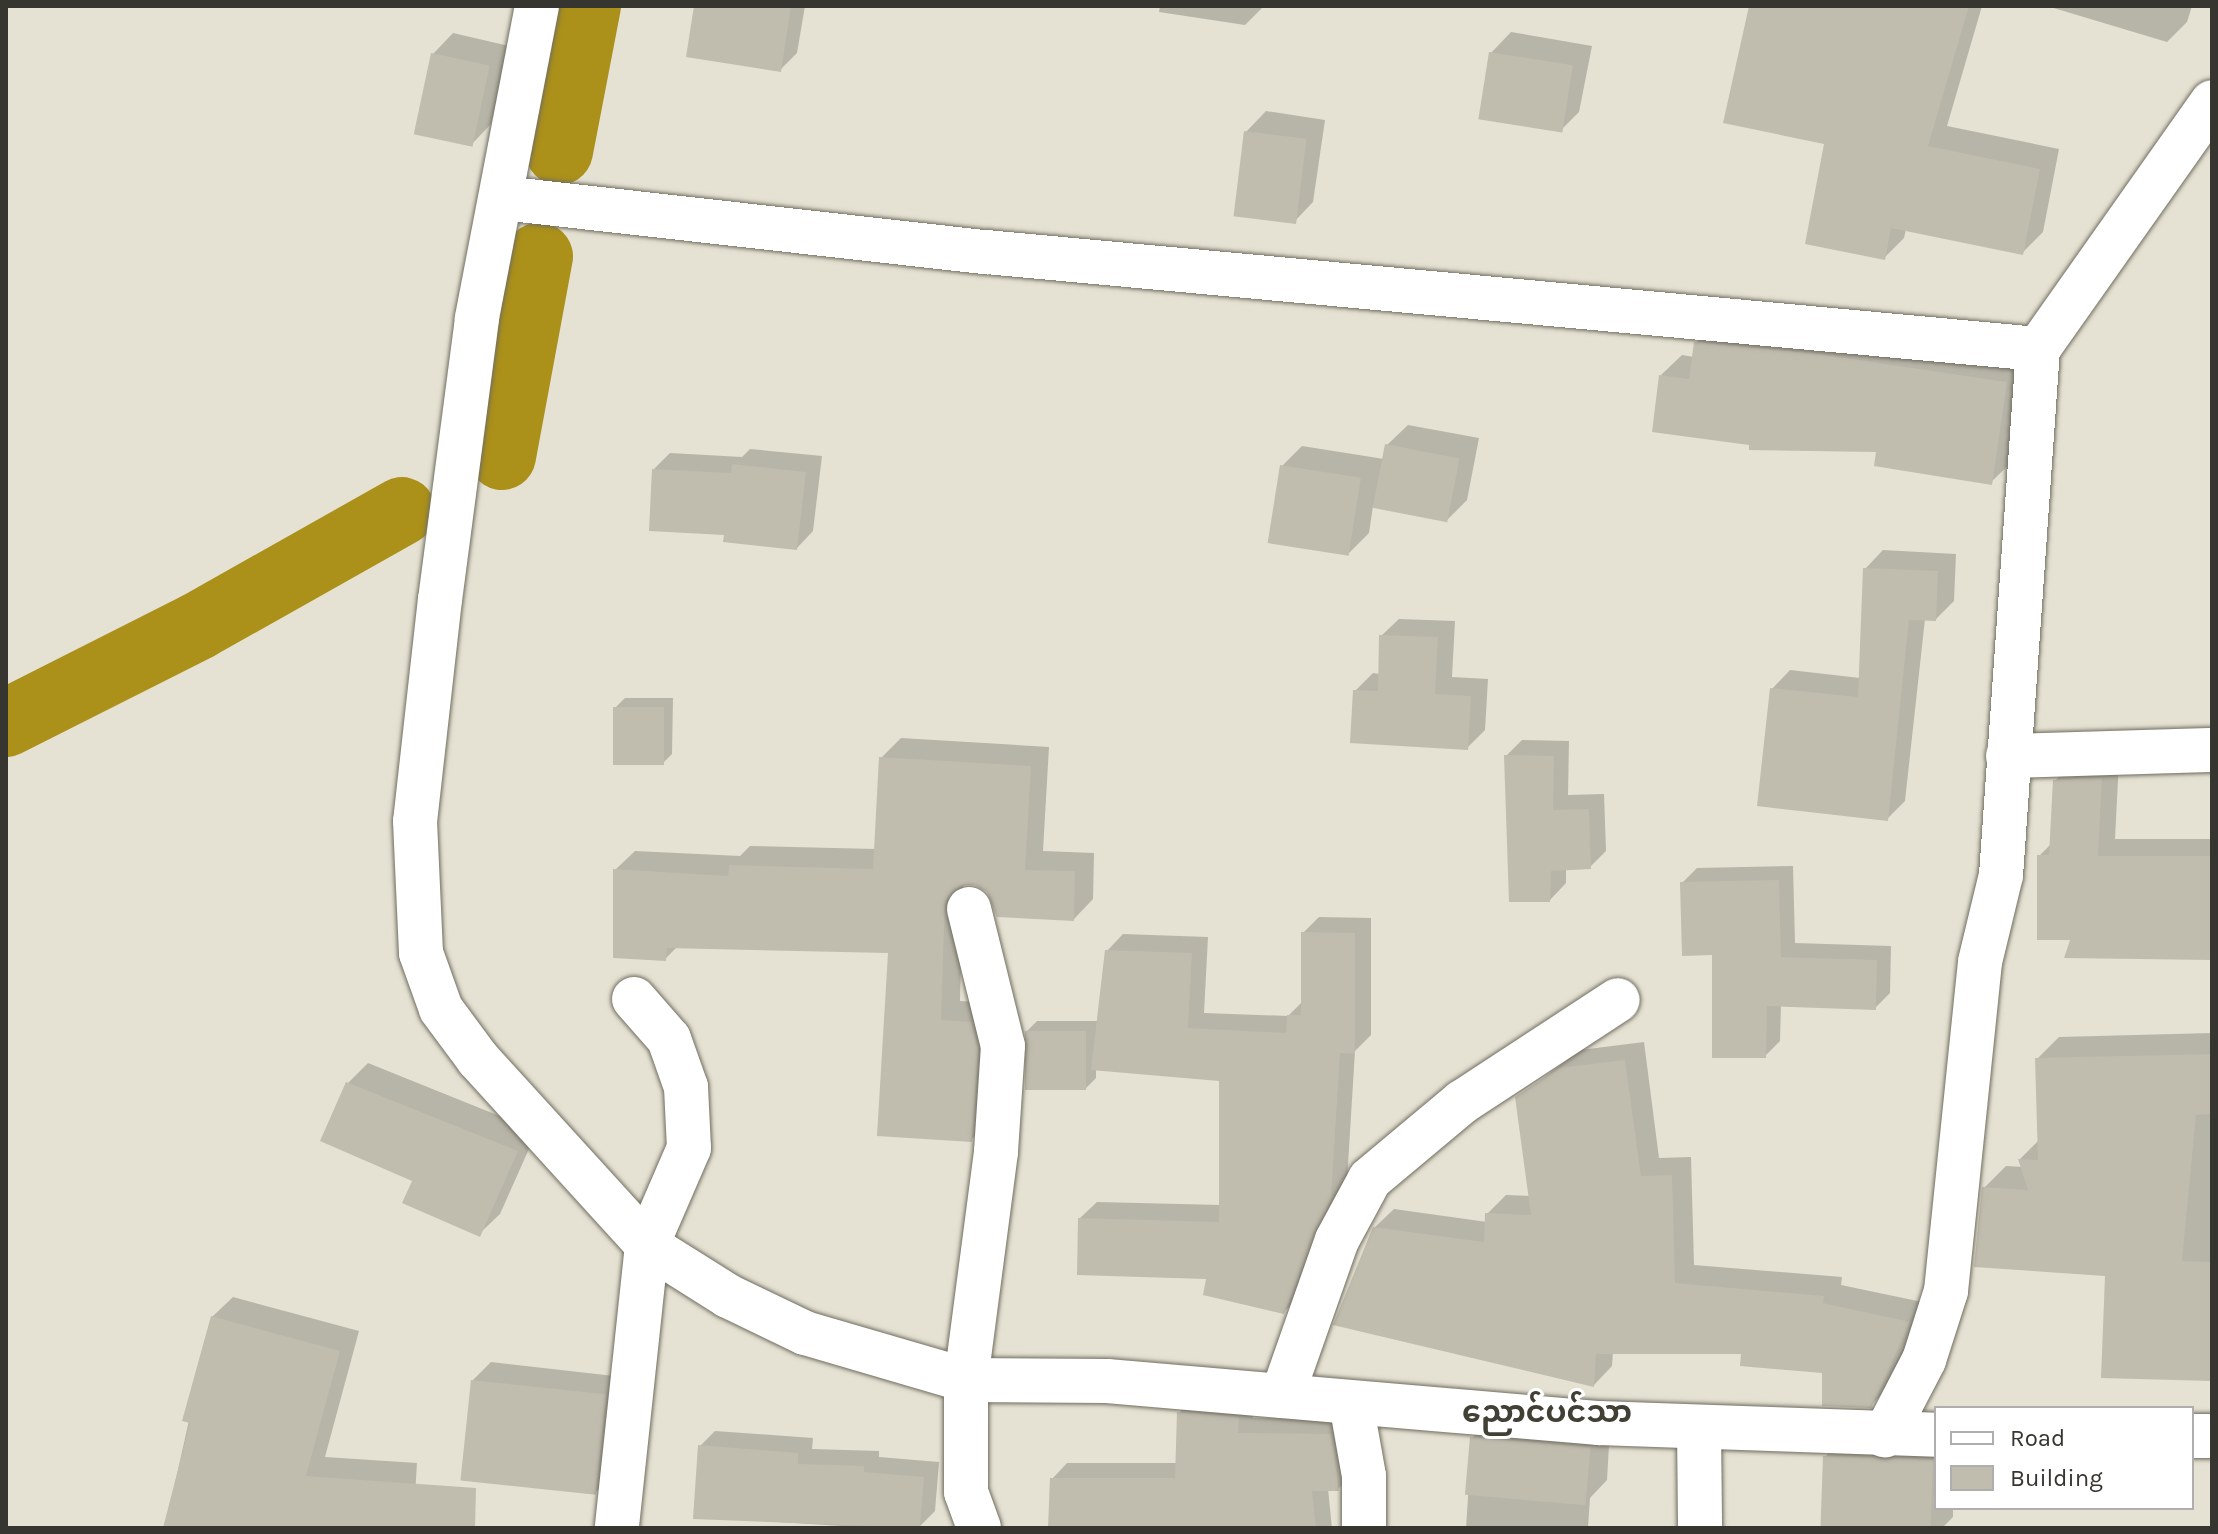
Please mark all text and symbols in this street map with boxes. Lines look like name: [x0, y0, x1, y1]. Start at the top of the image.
district label: ညောင်ပင်သာ: [1462, 1394, 1632, 1430]
legend: [1934, 1406, 2194, 1510]
text: Road: [2010, 1424, 2065, 1452]
text: Building: [2010, 1464, 2103, 1492]

